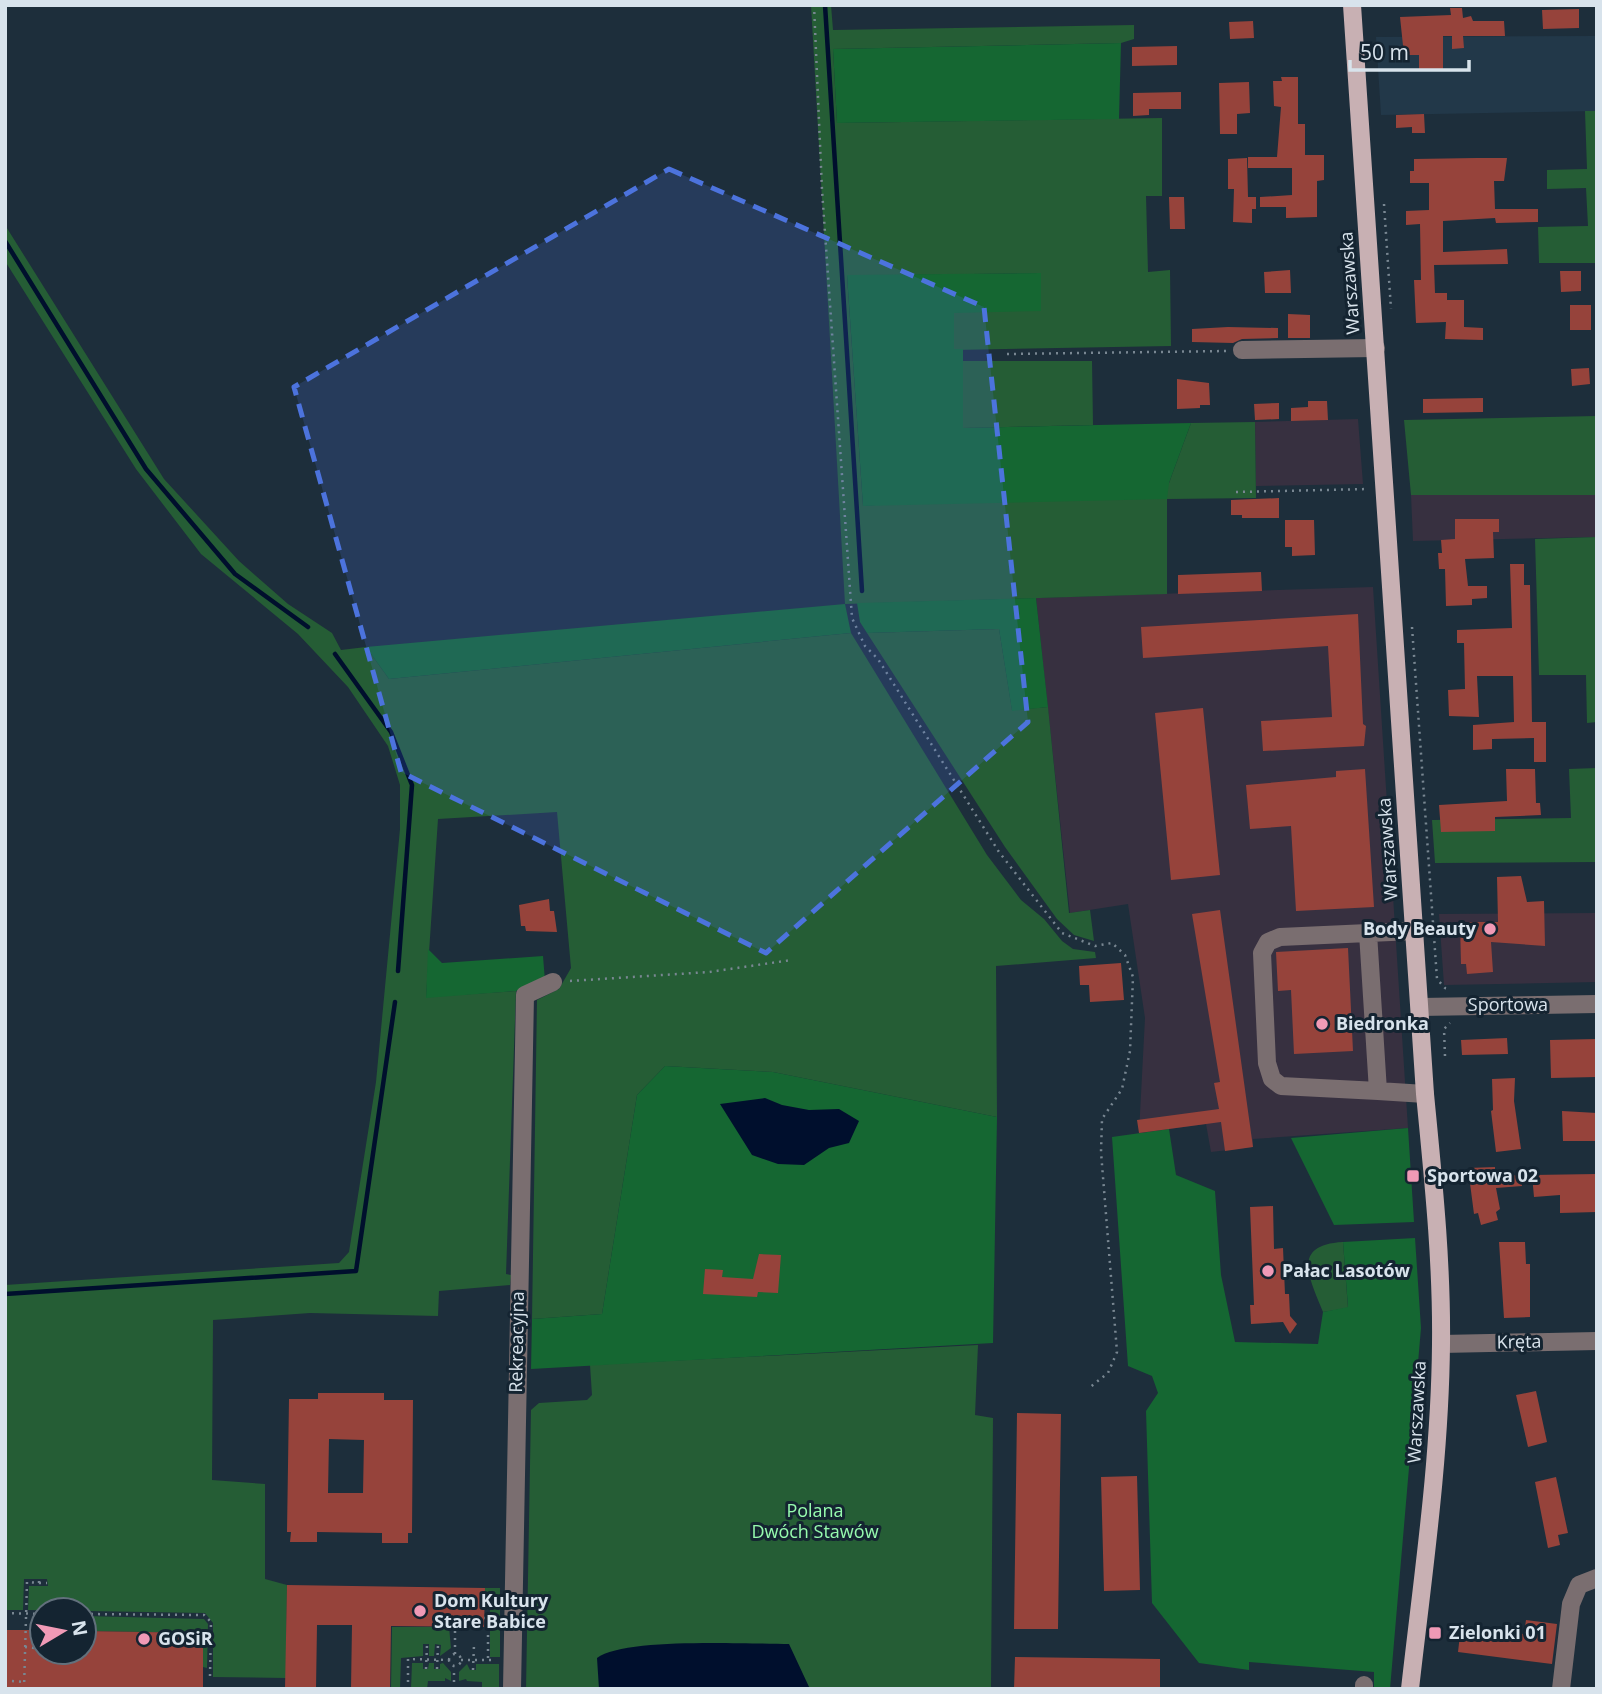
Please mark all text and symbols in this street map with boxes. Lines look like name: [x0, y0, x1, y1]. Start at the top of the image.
scale bar: [1350, 28, 1469, 72]
text: 50 m: [1360, 38, 1409, 66]
street label: Warszawska: [1333, 231, 1365, 335]
street label: Warszawska: [1371, 797, 1403, 901]
place label: Body Beauty: [1363, 916, 1477, 940]
marker: Body Beauty: [1482, 921, 1498, 937]
street label: Sportowa: [1468, 992, 1548, 1016]
place label: Biedronka: [1336, 1011, 1429, 1035]
marker: Biedronka: [1314, 1016, 1330, 1032]
place label: Sportowa 02: [1427, 1163, 1538, 1187]
marker: Sportowa 02: [1405, 1168, 1421, 1184]
place label: Pałac Lasotów: [1282, 1258, 1411, 1282]
marker: Pałac Lasotów: [1260, 1263, 1276, 1279]
street label: Rekreacyjna: [503, 1291, 529, 1393]
street label: Kręta: [1496, 1329, 1542, 1353]
street label: Warszawska: [1401, 1360, 1431, 1464]
park label: Polana Dwóch Stawów: [751, 1498, 879, 1543]
place label: Dom Kultury Stare Babice: [434, 1588, 549, 1633]
north arrow: [28, 1596, 98, 1666]
marker: Dom Kultury Stare Babice: [412, 1603, 428, 1619]
text: N: [66, 1618, 94, 1638]
place label: Zielonki 01: [1449, 1620, 1546, 1644]
marker: Zielonki 01: [1427, 1625, 1443, 1641]
place label: GOSiR: [158, 1626, 213, 1650]
marker: GOSiR: [136, 1631, 152, 1647]

